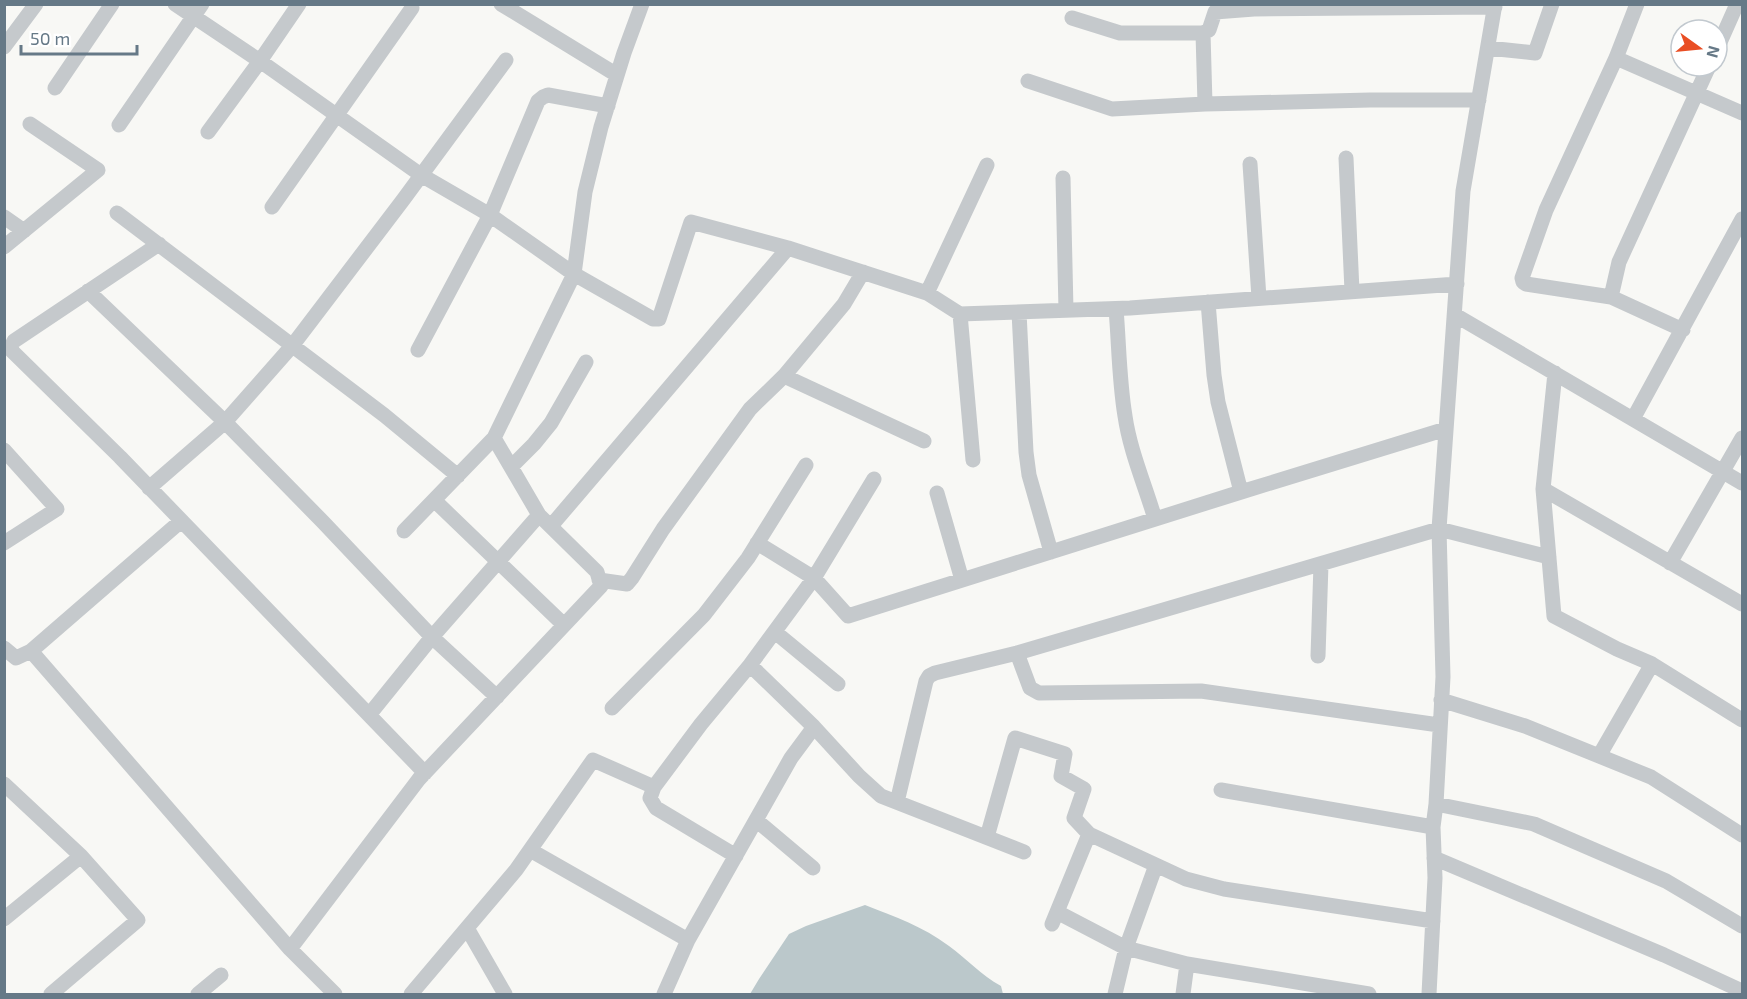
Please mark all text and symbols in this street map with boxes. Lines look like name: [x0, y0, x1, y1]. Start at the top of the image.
scale bar: [21, 18, 136, 56]
north arrow: [1669, 18, 1729, 78]
text: 50 m: [30, 27, 70, 49]
text: N: [1703, 44, 1725, 60]

